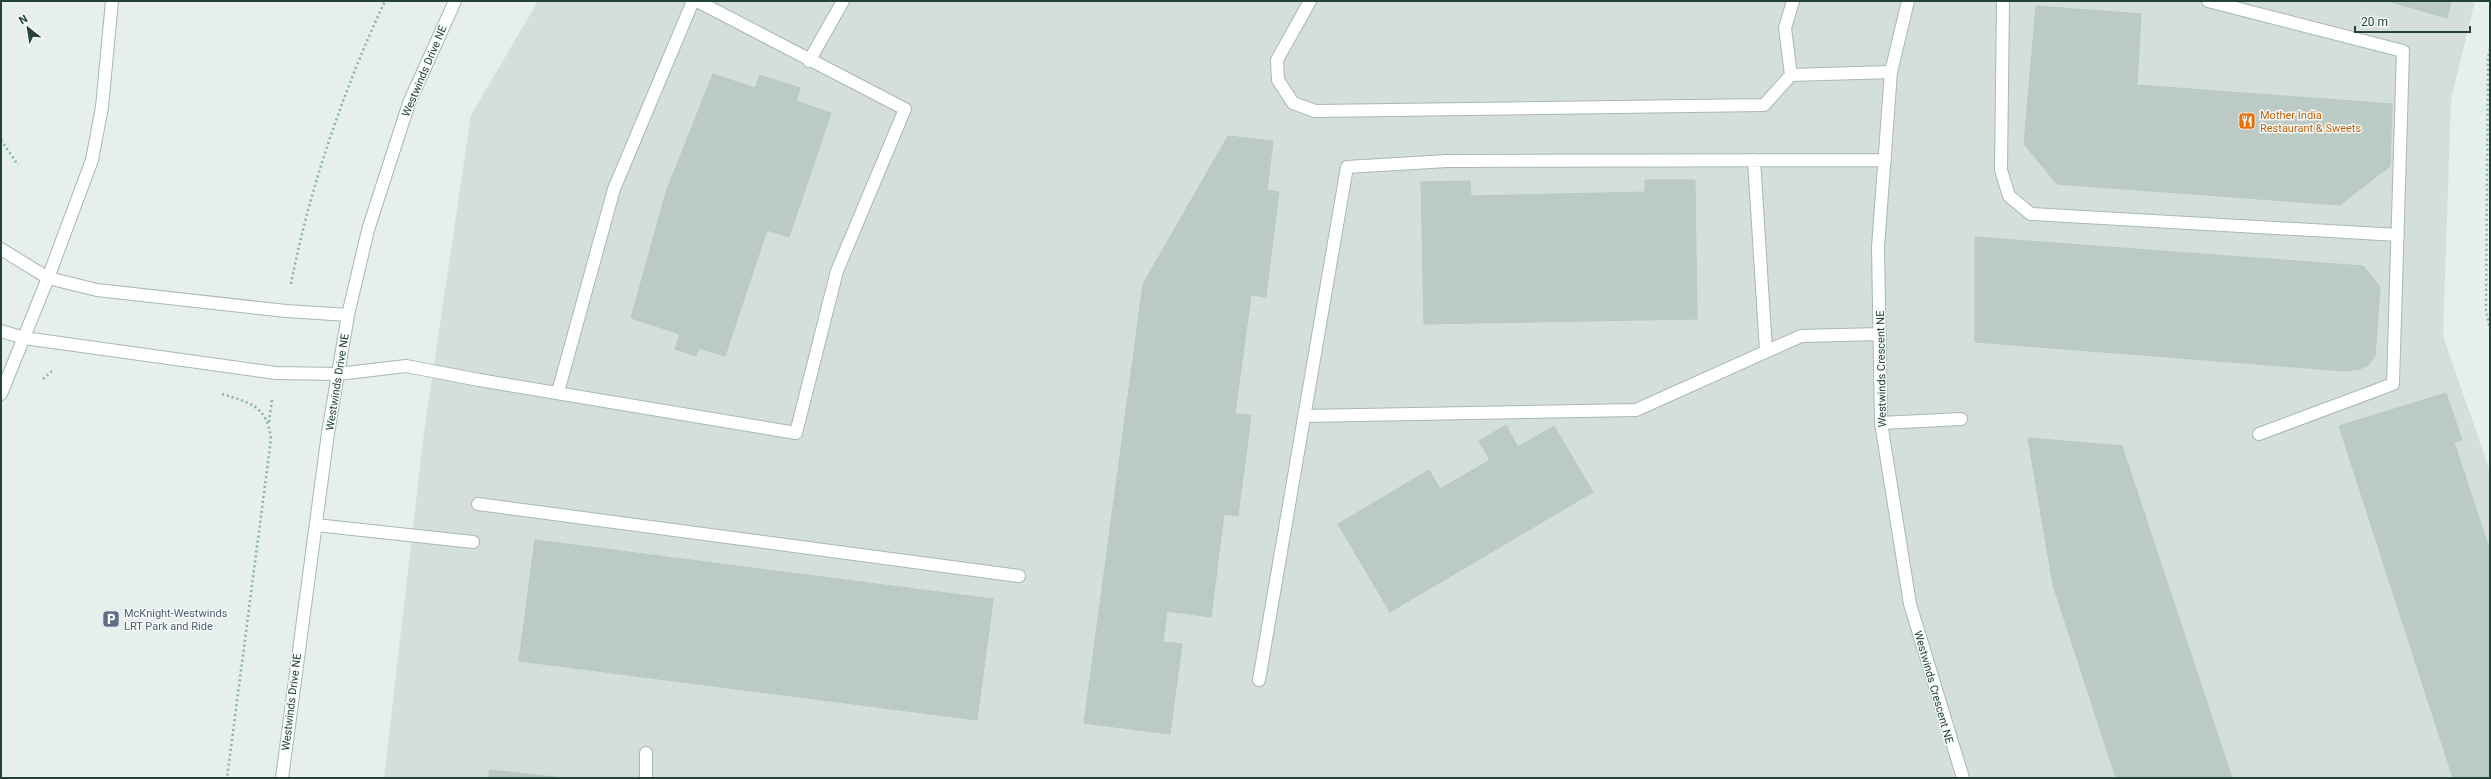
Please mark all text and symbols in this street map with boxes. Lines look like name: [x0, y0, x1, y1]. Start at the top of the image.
north arrow: [8, 8, 48, 48]
scale bar: [2355, 8, 2470, 34]
text: N: [17, 12, 30, 27]
text: 20 m: [2361, 15, 2388, 29]
street label: Westwinds Drive NE: [399, 24, 450, 119]
place label: Mother India Restaurant & Sweets: [2260, 109, 2361, 135]
restaurant icon: Mother India Restaurant & Sweets: [2237, 111, 2257, 131]
street label: Westwinds Crescent NE: [1874, 311, 1889, 427]
street label: Westwinds Drive NE: [323, 333, 352, 431]
place label: McKnight-Westwinds LRT Park and Ride: [124, 607, 228, 633]
parking icon: McKnight-Westwinds LRT Park and Ride: [101, 609, 121, 629]
street label: Westwinds Crescent NE: [1911, 629, 1956, 745]
street label: Westwinds Drive NE: [279, 653, 304, 751]

